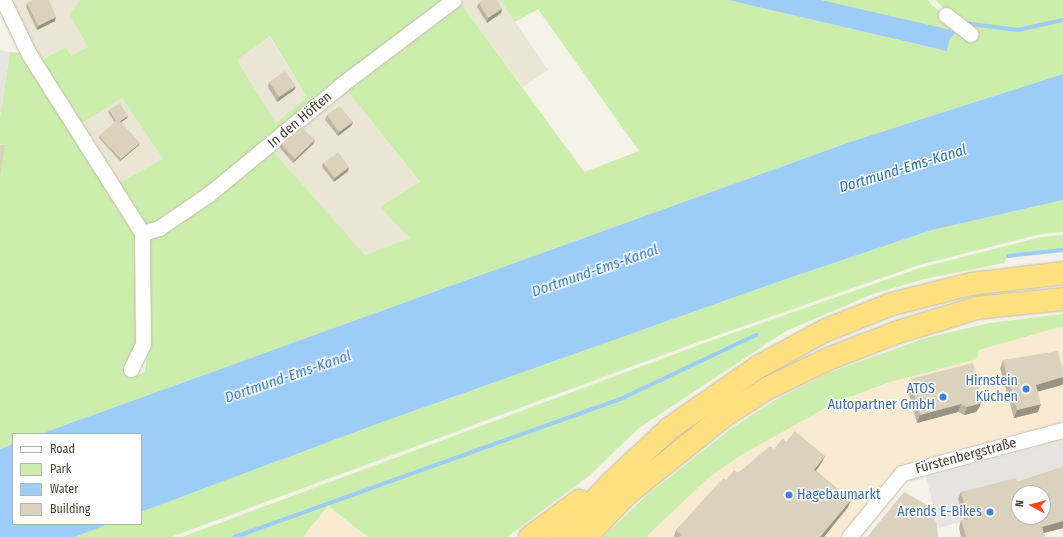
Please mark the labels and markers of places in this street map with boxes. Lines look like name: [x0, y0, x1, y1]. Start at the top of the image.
place label: Hirnstein Küchen: [966, 373, 1018, 406]
place label: ATOS Autopartner GmbH: [828, 381, 935, 414]
marker: Hirnstein Küchen: [1021, 384, 1031, 394]
marker: ATOS Autopartner GmbH: [938, 392, 948, 402]
place label: Hagebaumarkt: [797, 487, 881, 503]
marker: Hagebaumarkt: [784, 490, 794, 500]
place label: Arends E-Bikes: [897, 504, 982, 520]
marker: Arends E-Bikes: [985, 507, 995, 517]

